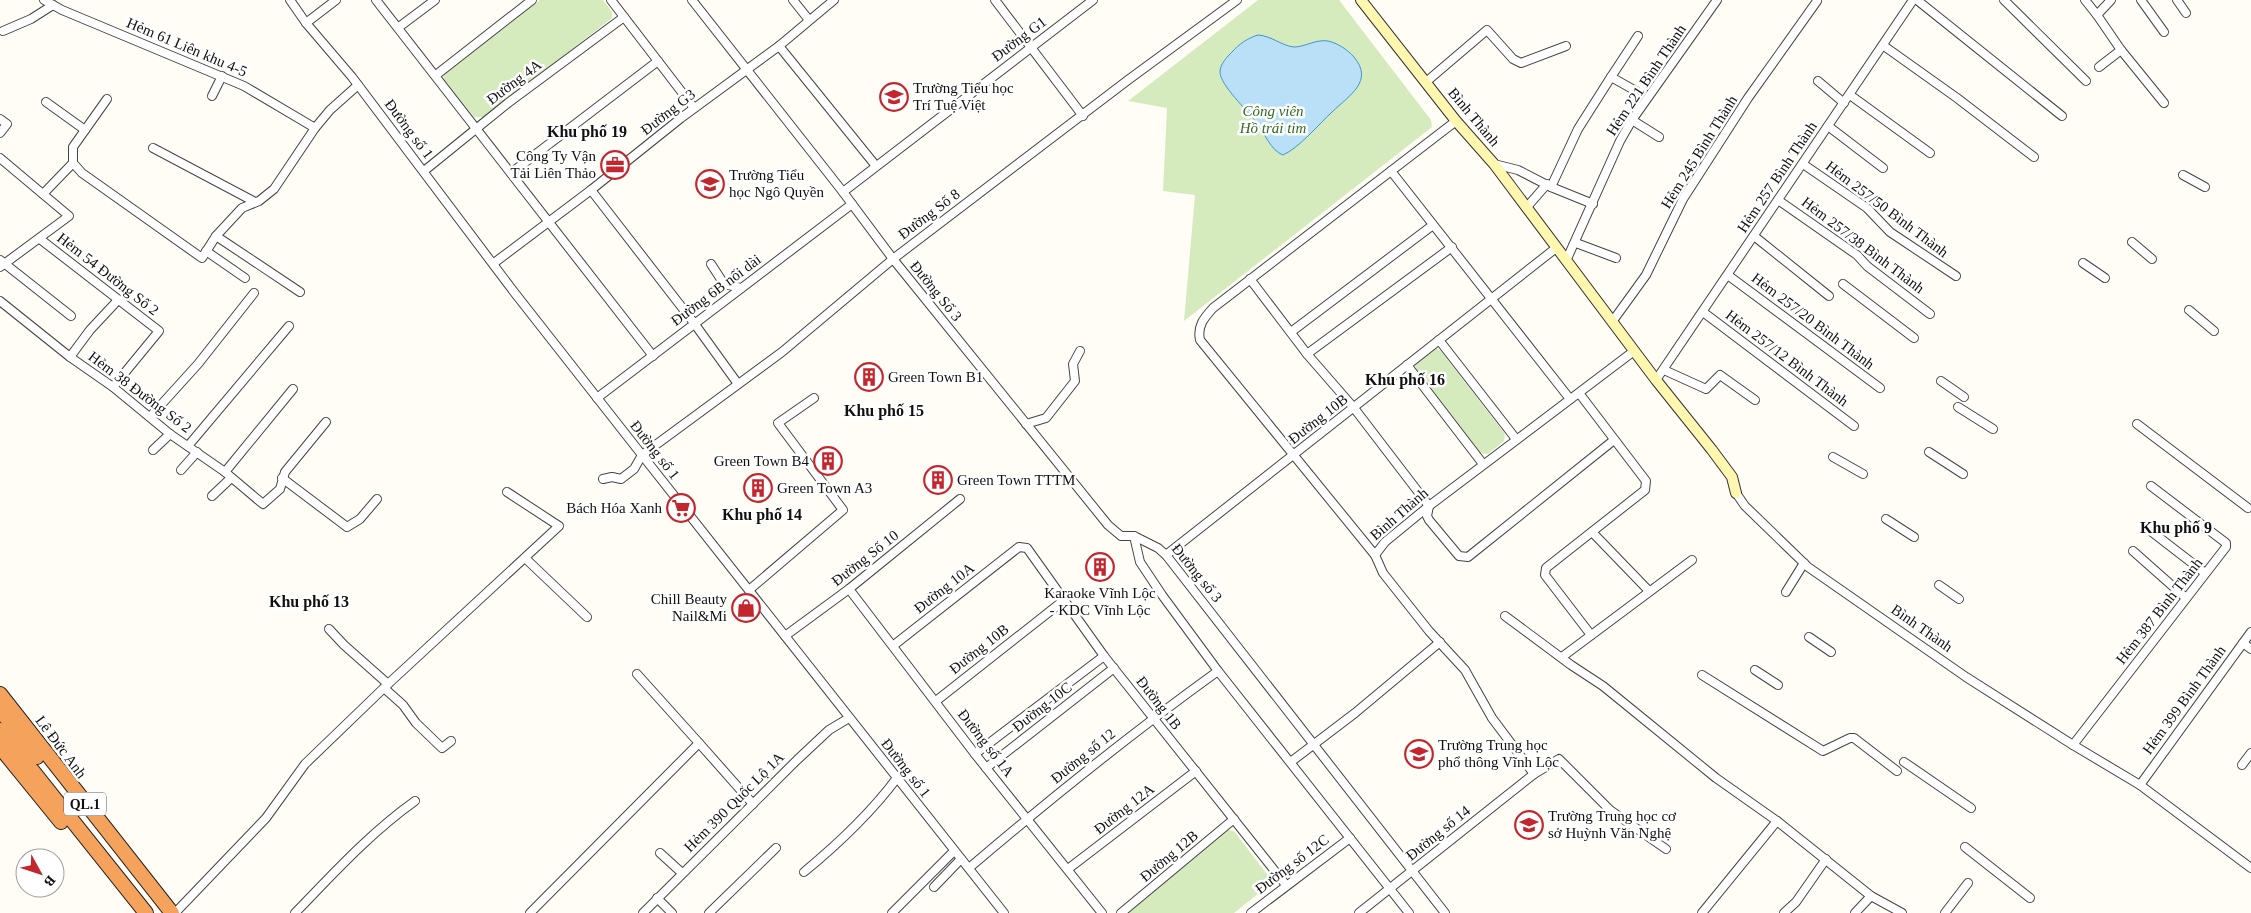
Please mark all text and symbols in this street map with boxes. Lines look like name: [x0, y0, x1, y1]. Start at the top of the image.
street label: Đường G1: [989, 13, 1049, 65]
street label: Hẻm 61 Liên khu 4-5: [124, 14, 250, 80]
street label: Hẻm 221 Bình Thành: [1603, 21, 1689, 138]
street label: Đường 4A: [484, 56, 544, 108]
place label: Trường Tiểu học Trí Tuệ Việt: [913, 80, 1014, 113]
school or university icon: Trường Tiểu học Trí Tuệ Việt: [879, 82, 909, 112]
street label: Bình Thành: [1445, 85, 1503, 150]
street label: Đường G3: [638, 86, 698, 138]
street label: Hẻm 245 Bình Thành: [1658, 92, 1741, 211]
street label: Đường số 1: [381, 96, 437, 162]
park label: Công viên Hồ trái tim: [1239, 103, 1306, 136]
street label: Hẻm 257 Bình Thành: [1734, 118, 1820, 235]
district label: Khu phố 19: [547, 123, 627, 141]
place label: Công Ty Vận Tải Liên Thảo: [510, 148, 596, 181]
office icon: Công Ty Vận Tải Liên Thảo: [600, 150, 630, 180]
street label: Hẻm 257/50 Bình Thành: [1823, 158, 1952, 261]
place label: Trường Tiểu học Ngô Quyền: [729, 167, 824, 200]
school or university icon: Trường Tiểu học Ngô Quyền: [695, 169, 725, 199]
street label: Đường Số 8: [895, 186, 963, 242]
street label: Hẻm 257/38 Bình Thành: [1799, 194, 1928, 297]
street label: Hẻm 54 Đường Số 2: [54, 229, 162, 319]
street label: Đường 6B nối dài: [668, 251, 764, 329]
street label: Đường Số 3: [907, 258, 965, 324]
street label: Hẻm 257/20 Bình Thành: [1749, 270, 1878, 373]
street label: Hẻm 257/12 Bình Thành: [1723, 307, 1852, 410]
street label: Hẻm 38 Đường Số 2: [86, 348, 194, 436]
building icon: Green Town B1: [854, 362, 884, 392]
place label: Green Town B1: [888, 369, 983, 385]
district label: Khu phố 16: [1365, 371, 1445, 389]
street label: Đường 10B: [1285, 391, 1351, 447]
district label: Khu phố 15: [844, 402, 924, 420]
street label: Đường số 1: [627, 417, 683, 483]
building icon: Green Town B4: [813, 446, 843, 476]
place label: Green Town B4: [714, 453, 809, 469]
building icon: Green Town TTTM: [923, 465, 953, 495]
place label: Green Town TTTM: [957, 472, 1075, 488]
building icon: Green Town A3: [743, 473, 773, 503]
place label: Green Town A3: [777, 480, 872, 496]
street label: Bình Thành: [1367, 484, 1431, 543]
supermarket icon: Bách Hóa Xanh: [666, 493, 696, 523]
place label: Bách Hóa Xanh: [566, 500, 662, 516]
district label: Khu phố 14: [722, 506, 802, 524]
district label: Khu phố 9: [2140, 519, 2212, 537]
street label: Đường Số 10: [828, 527, 902, 589]
street label: Đường số 3: [1169, 541, 1225, 605]
building icon: Karaoke Vĩnh Lộc - KDC Vĩnh Lộc: [1085, 552, 1115, 582]
street label: Hẻm 387 Bình Thành: [2113, 554, 2206, 667]
street label: Đường 10A: [911, 560, 977, 616]
place label: Karaoke Vĩnh Lộc - KDC Vĩnh Lộc: [1044, 585, 1156, 618]
place label: Chill Beauty Nail&Mi: [651, 591, 727, 624]
district label: Khu phố 13: [269, 593, 349, 611]
shop icon: Chill Beauty Nail&Mi: [731, 593, 761, 623]
street label: Bình Thành: [1888, 601, 1956, 655]
street label: Đường 10B: [946, 621, 1012, 677]
street label: Hẻm 399 Bình Thành: [2139, 642, 2229, 757]
street label: Đường 1B: [1133, 673, 1185, 733]
street label: Đường 10C: [1009, 679, 1075, 735]
street label: Đường số 1A: [955, 706, 1017, 780]
street label: Lê Đức Anh: [32, 713, 90, 782]
street label: Đường số 12: [1048, 725, 1118, 787]
street label: Đường số 1: [878, 735, 934, 801]
place label: Trường Trung học phổ thông Vĩnh Lộc: [1438, 737, 1559, 770]
school or university icon: Trường Trung học phổ thông Vĩnh Lộc: [1404, 739, 1434, 769]
street label: Hẻm 390 Quốc Lộ 1A: [681, 749, 787, 855]
street label: Đường 12A: [1091, 781, 1157, 837]
road number: QL.1: [64, 792, 106, 816]
street label: Đường số 14: [1403, 802, 1474, 864]
place label: Trường Trung học cơ sở Huỳnh Văn Nghệ: [1548, 808, 1677, 841]
school or university icon: Trường Trung học cơ sở Huỳnh Văn Nghệ: [1514, 810, 1544, 840]
street label: Đường 12B: [1137, 827, 1201, 885]
street label: Đường số 12C: [1252, 831, 1332, 897]
north arrow: [15, 848, 65, 898]
text: B: [41, 873, 58, 889]

